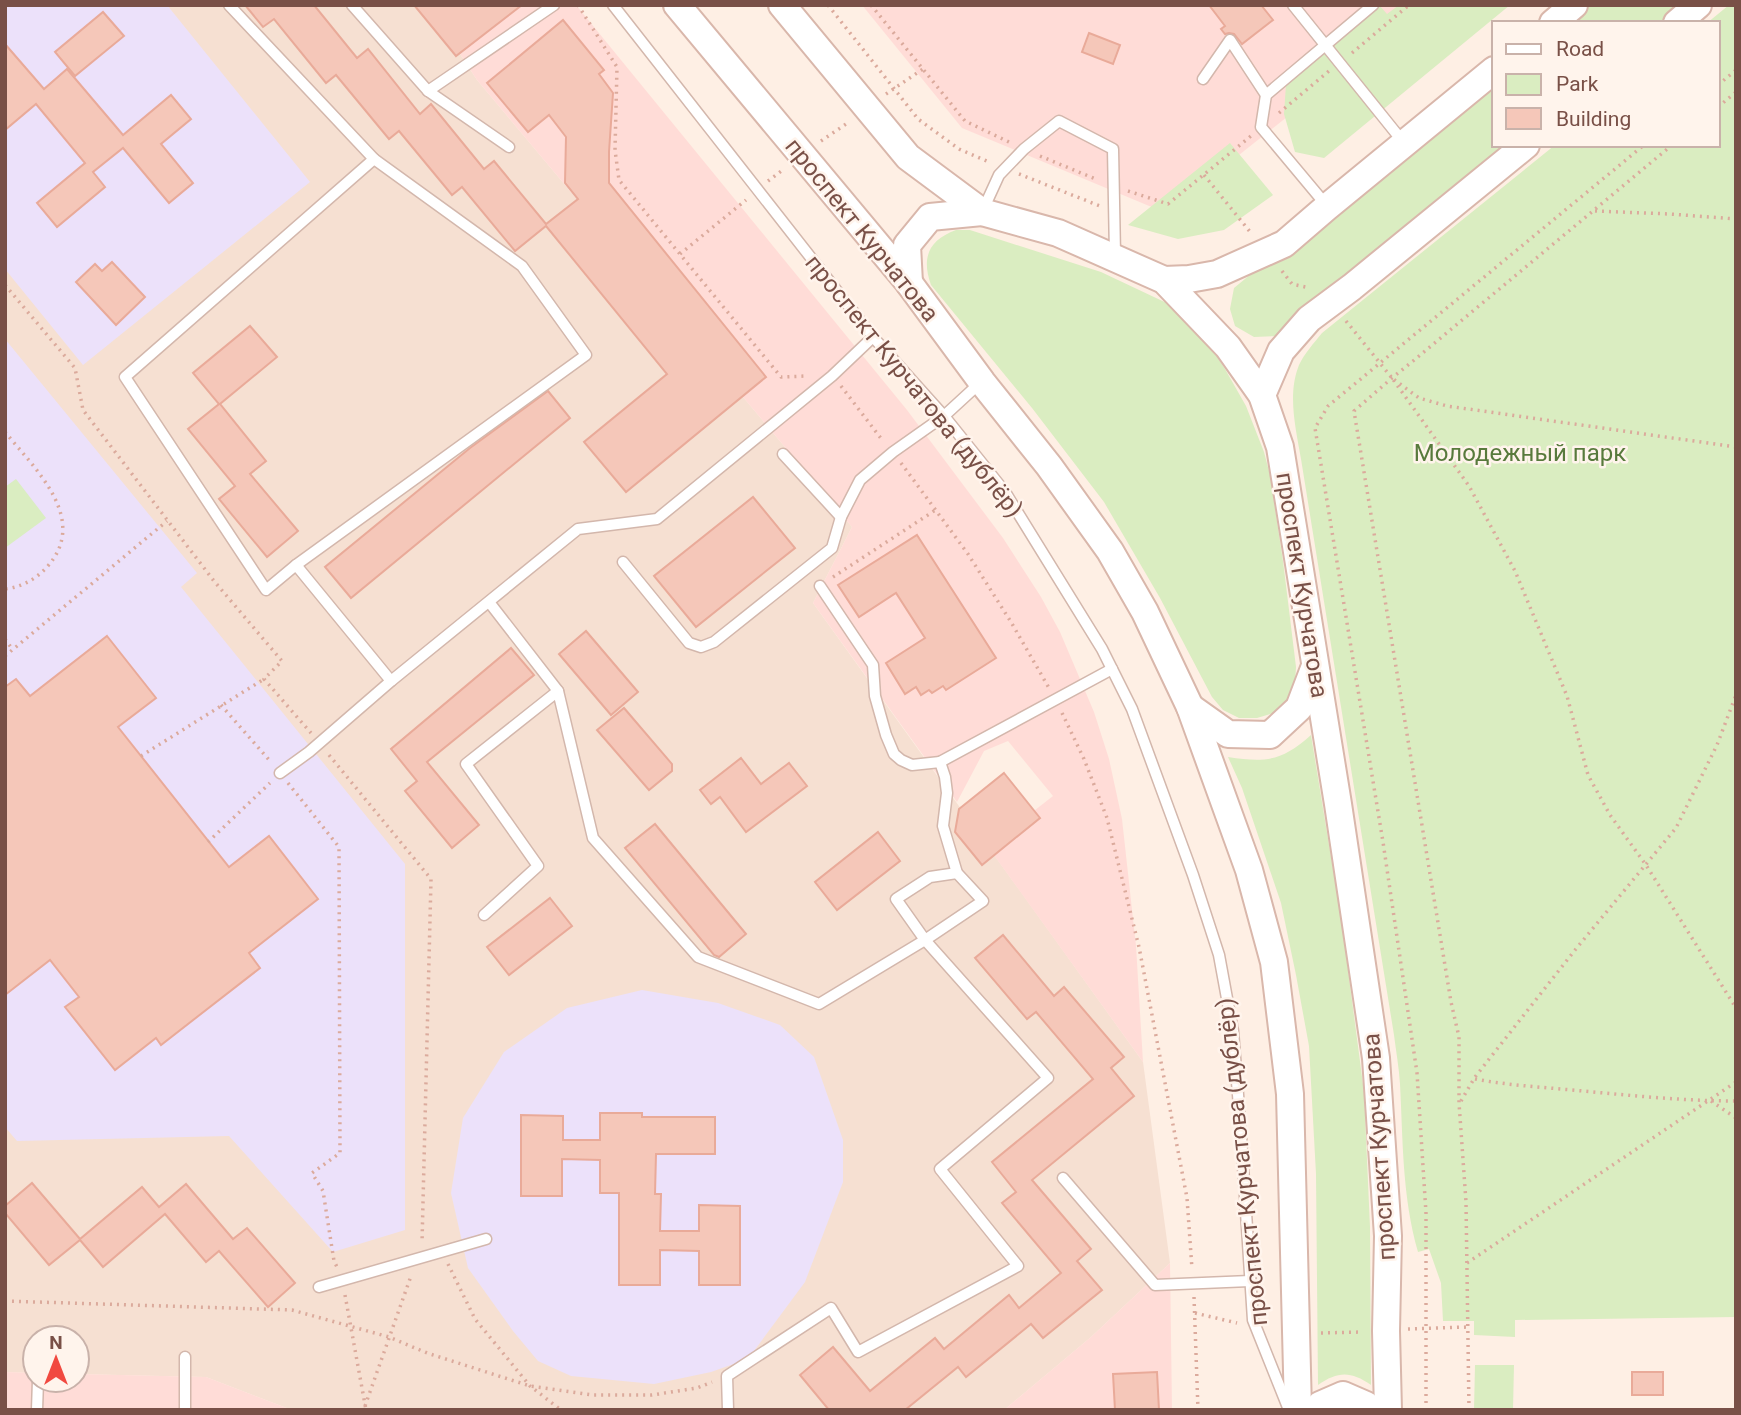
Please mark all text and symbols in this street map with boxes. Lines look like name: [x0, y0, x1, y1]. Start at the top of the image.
legend: [1492, 21, 1720, 147]
text: Road: [1556, 37, 1604, 61]
text: Park: [1556, 72, 1599, 96]
text: Building: [1556, 107, 1631, 131]
street label: проспект Курчатова: [779, 133, 945, 327]
street label: проспект Курчатова (дублёр): [799, 249, 1029, 523]
park label: Молодежный парк: [1414, 439, 1626, 467]
street label: проспект Курчатова: [1270, 470, 1334, 700]
street label: проспект Курчатова (дублёр): [1211, 997, 1273, 1327]
street label: проспект Курчатова: [1357, 1032, 1401, 1262]
north arrow: [21, 1324, 91, 1394]
text: N: [49, 1331, 63, 1354]

